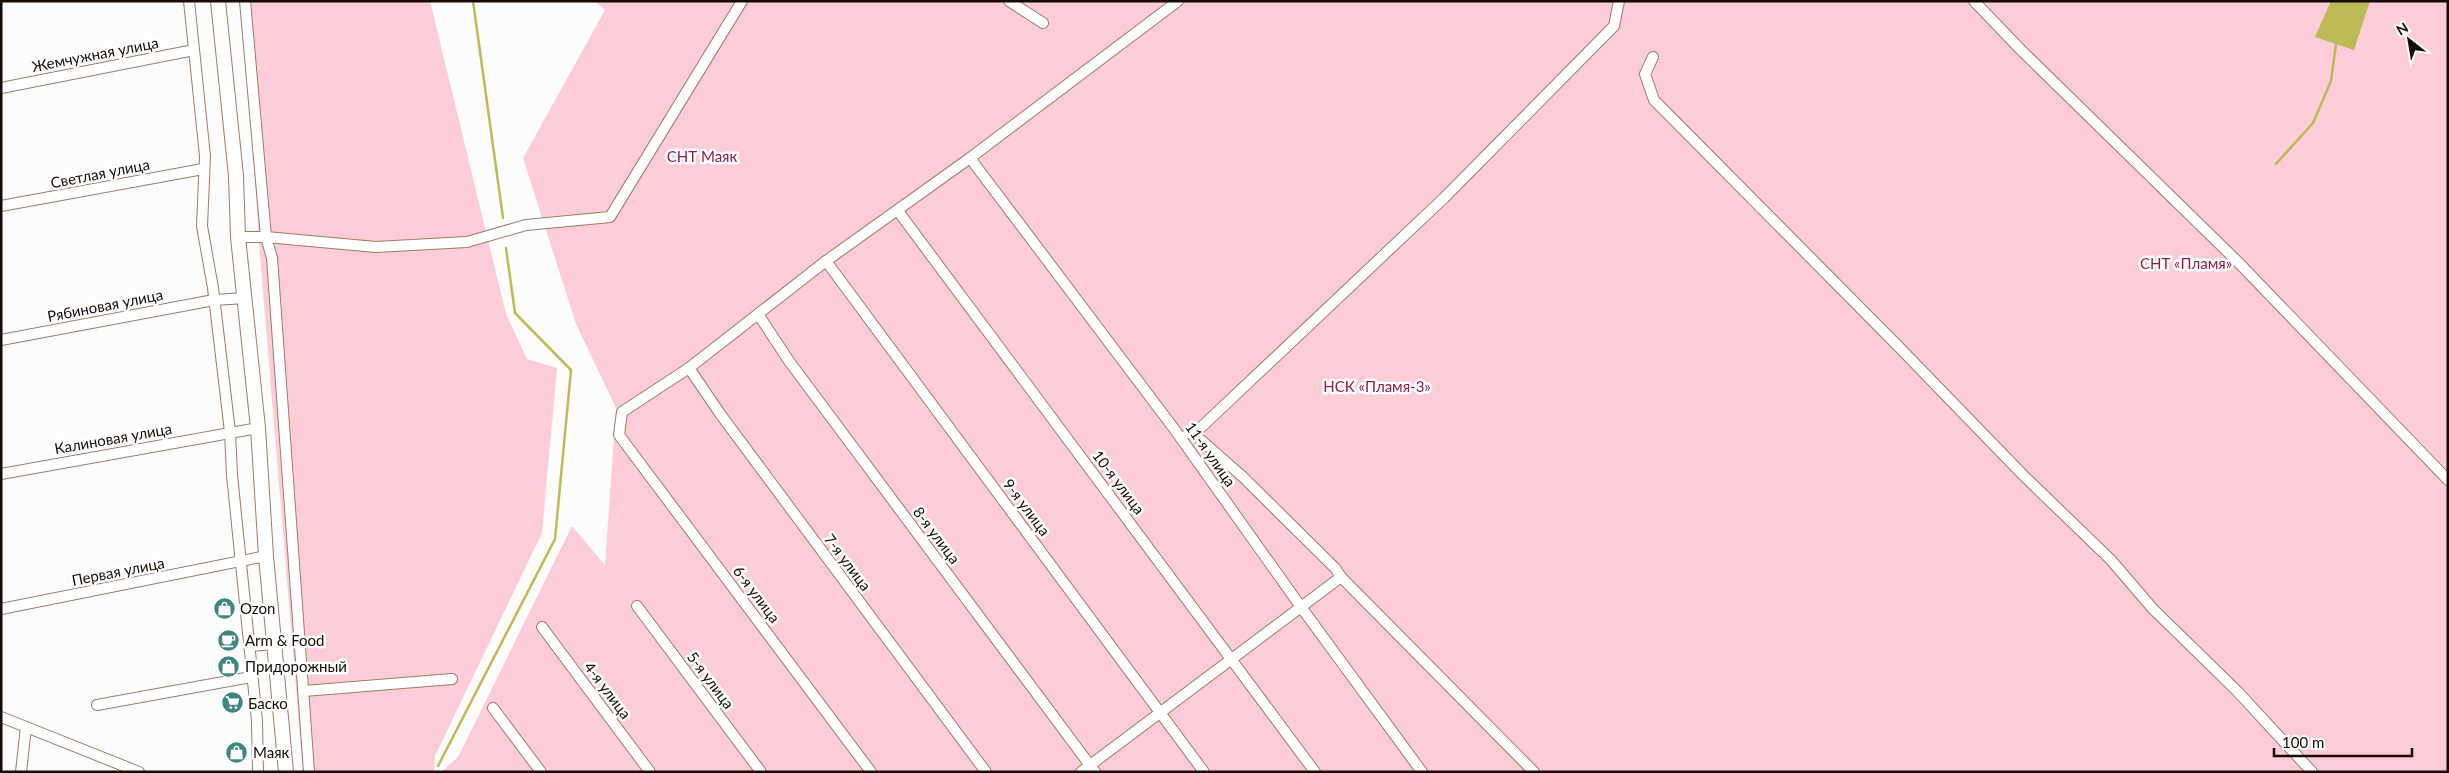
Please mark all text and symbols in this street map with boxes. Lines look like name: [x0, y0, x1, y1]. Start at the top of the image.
north arrow: [2384, 15, 2434, 65]
text: N: [2393, 18, 2411, 38]
street label: Жемчужная улица: [30, 33, 160, 75]
park label: СНТ Маяк: [667, 147, 737, 165]
street label: Светлая улица: [49, 155, 151, 191]
park label: СНТ «Пламя»: [2140, 254, 2232, 272]
street label: Рябиновая улица: [46, 285, 164, 325]
park label: НСК «Пламя-3»: [1323, 377, 1431, 395]
street label: 11-я улица: [1182, 418, 1240, 490]
street label: Калиновая улица: [53, 419, 173, 457]
street label: 10-я улица: [1089, 447, 1149, 517]
street label: 9-я улица: [1000, 475, 1054, 539]
street label: 8-я улица: [910, 503, 964, 567]
street label: 7-я улица: [821, 530, 875, 594]
street label: Первая улица: [70, 553, 166, 589]
street label: 6-я улица: [730, 562, 784, 626]
shop icon: Ozon: [212, 596, 236, 620]
place label: Ozon: [240, 599, 275, 617]
cafe icon: Arm & Food: [217, 628, 241, 652]
place label: Arm & Food: [245, 631, 325, 649]
street label: 5-я улица: [684, 648, 738, 712]
shop icon: Придорожный: [217, 654, 241, 678]
place label: Придорожный: [245, 657, 347, 675]
street label: 4-я улица: [581, 658, 635, 722]
supermarket icon: Баско: [220, 691, 244, 715]
place label: Баско: [248, 694, 288, 712]
scale bar: [2274, 726, 2412, 758]
text: 100 m: [2282, 733, 2324, 751]
shop icon: Маяк: [225, 740, 249, 764]
place label: Маяк: [253, 743, 290, 761]

